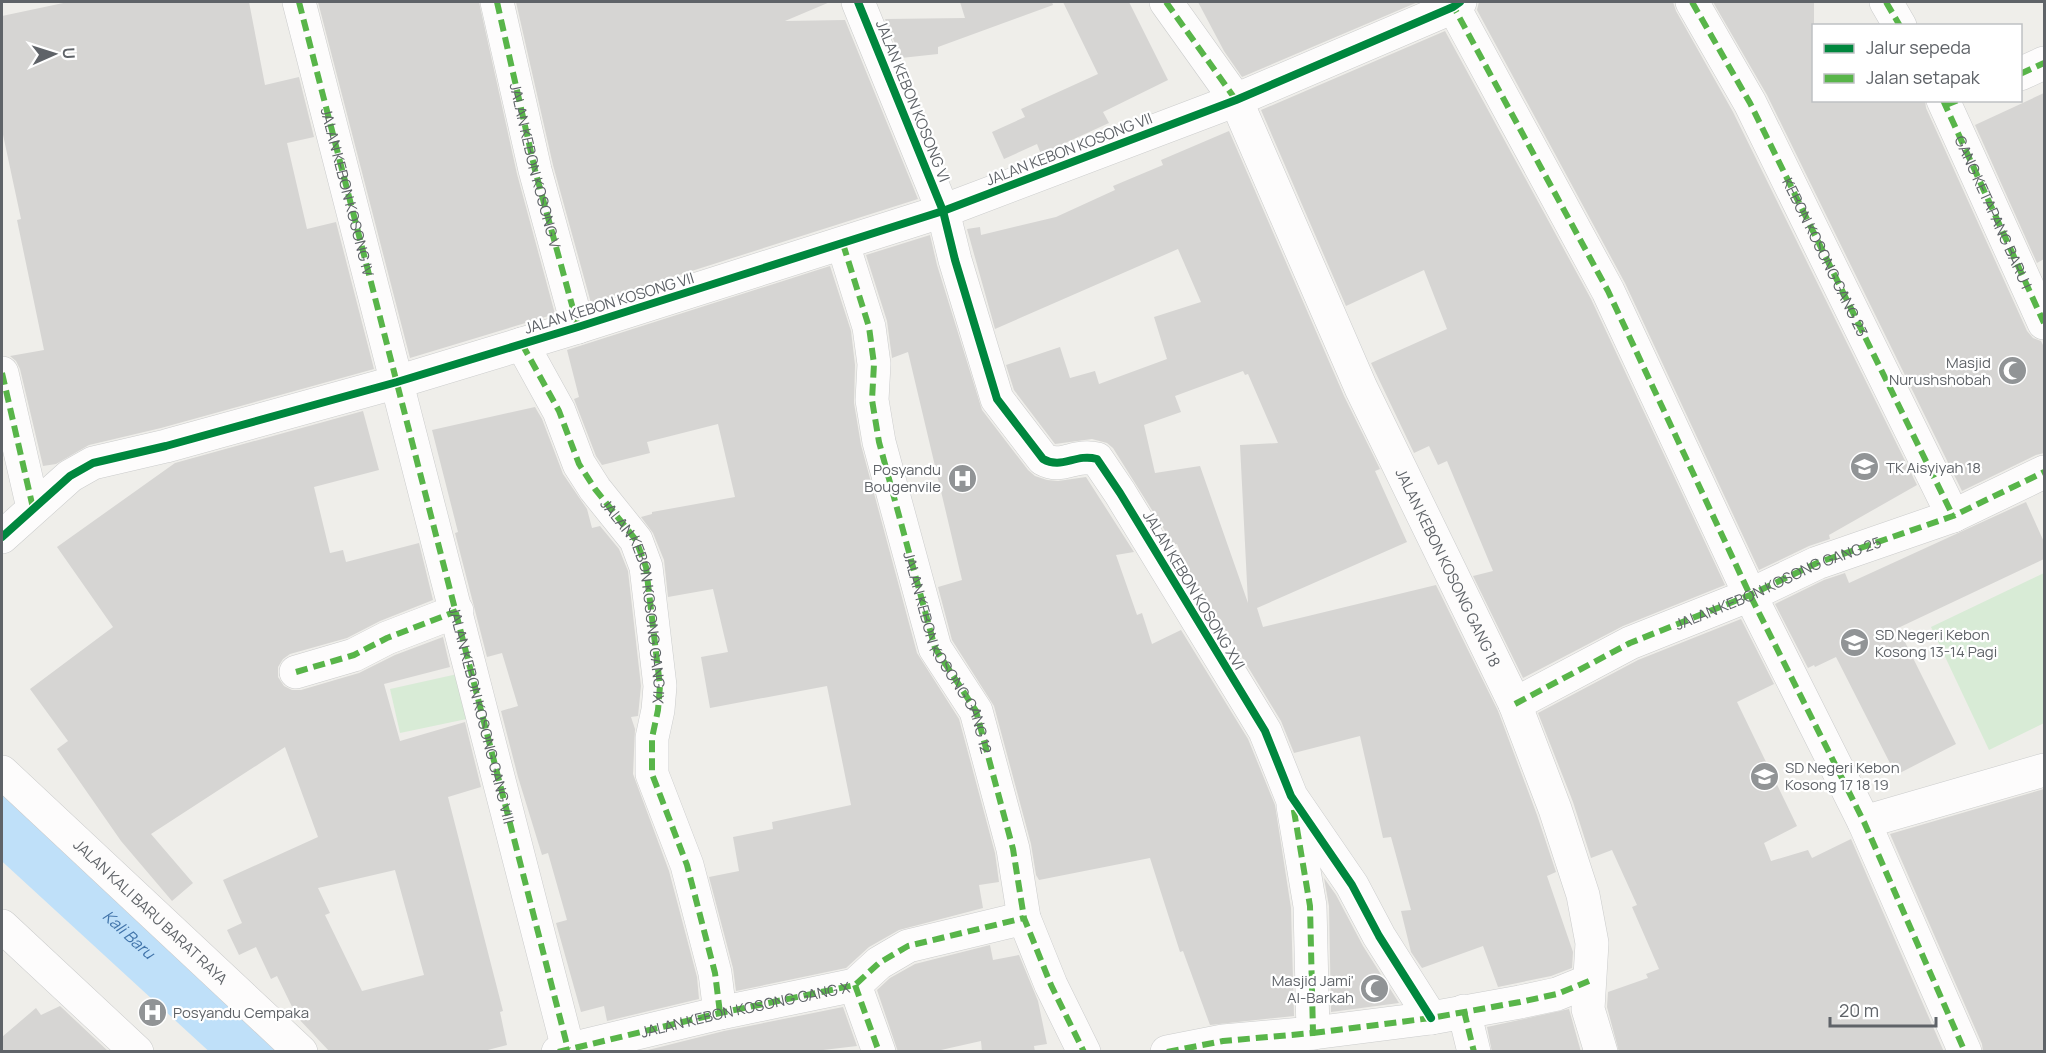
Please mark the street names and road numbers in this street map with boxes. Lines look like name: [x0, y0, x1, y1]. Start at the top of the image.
street label: JALAN KEBON KOSONG VI: [871, 17, 955, 185]
street label: JALAN KEBON KOSONG V: [505, 81, 566, 251]
street label: JALAN KEBON KOSONG IV: [316, 105, 380, 278]
street label: JALAN KEBON KOSONG VII: [983, 108, 1155, 190]
street label: GANG KETAPANG BARU I: [1950, 132, 2038, 292]
street label: KEBON KOSONG GANG 23: [1778, 174, 1874, 340]
street label: JALAN KEBON KOSONG VII: [521, 267, 697, 339]
street label: JALAN KEBON KOSONG GANG 18: [1391, 464, 1506, 670]
street label: JALAN KEBON KOSONG GANG IX: [596, 494, 671, 704]
street label: JALAN KEBON KOSONG XVI: [1138, 507, 1250, 673]
street label: JALAN KEBON KOSONG GANG 25: [1672, 531, 1884, 635]
street label: JALAN KEBON KOSONG GANG 12: [899, 549, 997, 756]
street label: JALAN KEBON KOSONG GANG VIII: [444, 604, 520, 826]
street label: JALAN KALI BARU BARAT RAYA: [69, 834, 233, 989]
street label: JALAN KEBON KOSONG GANG X: [638, 976, 851, 1042]

